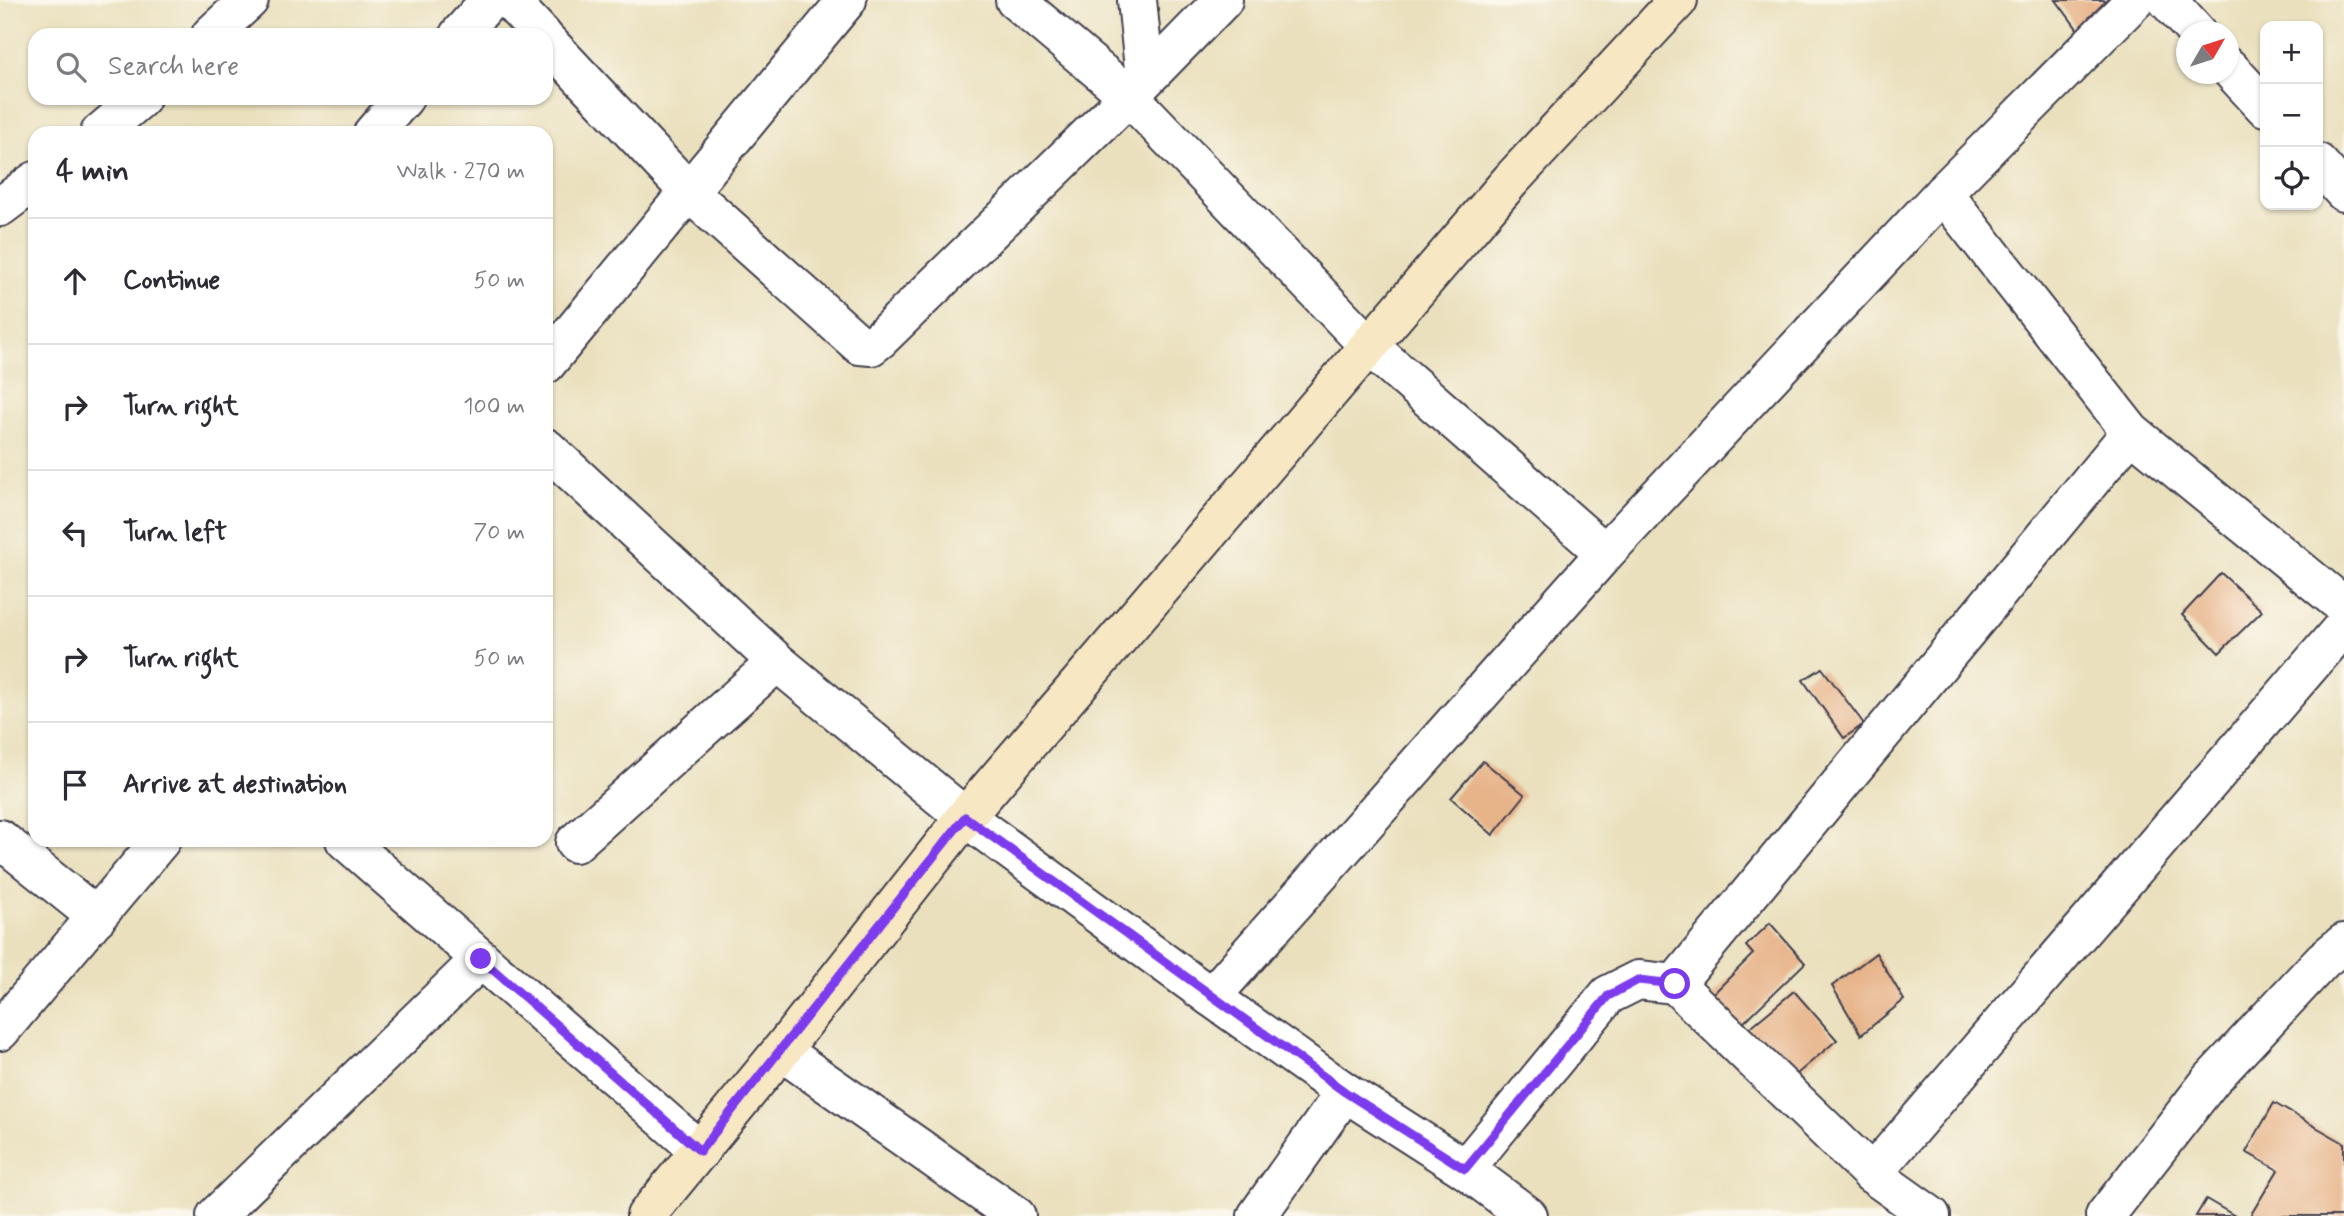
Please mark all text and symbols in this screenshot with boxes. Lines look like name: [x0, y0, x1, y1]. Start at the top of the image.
north arrow: [2176, 21, 2239, 84]
map controls: [2260, 21, 2323, 210]
button: +: [2260, 21, 2323, 84]
search box: [28, 28, 553, 105]
icon: search: [52, 48, 90, 86]
text: Search here: [108, 50, 239, 84]
button: −: [2260, 84, 2323, 147]
button: locate: [2260, 147, 2323, 210]
text: 4 min: [56, 152, 129, 191]
text: Walk · 270 m: [396, 157, 525, 187]
icon: ahead: [56, 262, 94, 300]
text: Continue: [123, 264, 220, 298]
text: 50 m: [474, 266, 525, 296]
icon: right: [56, 388, 94, 426]
text: Turn right: [123, 390, 239, 424]
text: 100 m: [463, 392, 525, 422]
icon: left: [56, 514, 94, 552]
text: Turn left: [123, 516, 227, 550]
text: 70 m: [473, 518, 525, 548]
icon: right: [56, 640, 94, 678]
text: Turn right: [123, 642, 239, 676]
text: 50 m: [474, 644, 525, 674]
icon: arrive: [56, 766, 94, 804]
text: Arrive at destination: [123, 768, 347, 802]
route end: [465, 943, 496, 974]
route start: [1659, 968, 1690, 999]

